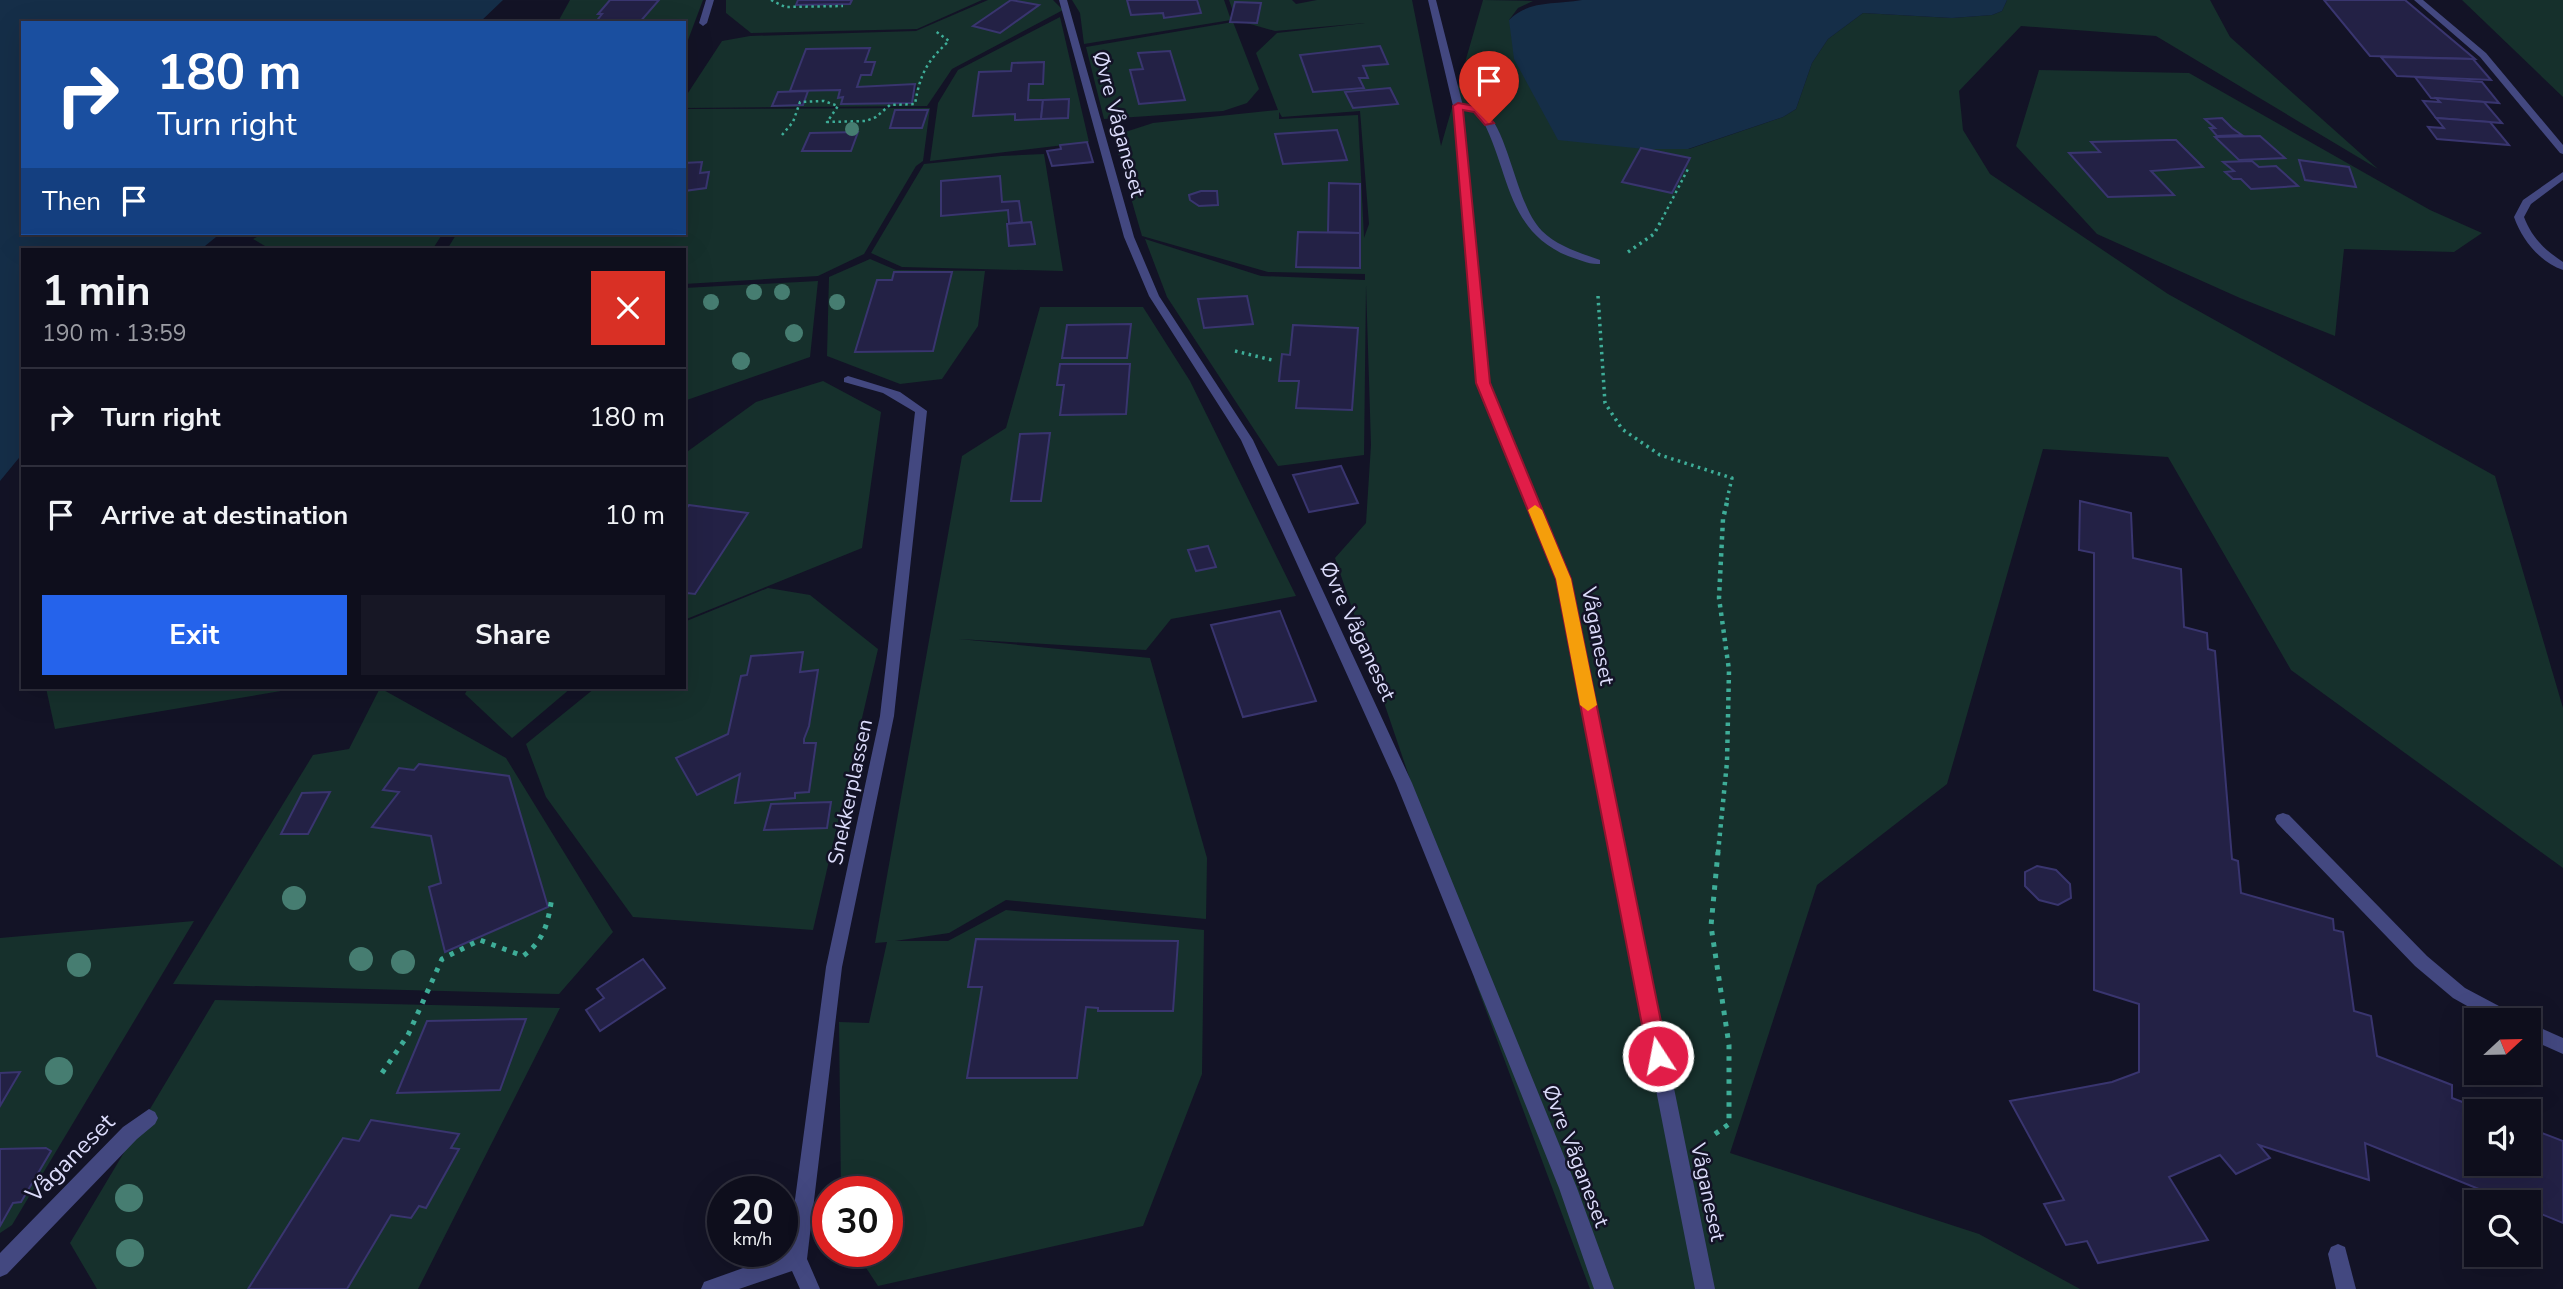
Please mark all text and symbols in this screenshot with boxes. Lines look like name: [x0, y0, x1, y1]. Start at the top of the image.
text: 180 m: [157, 39, 301, 106]
street label: Øvre Våganeset: [1086, 48, 1152, 201]
icon: right: [42, 49, 133, 140]
pin: [1459, 51, 1519, 123]
icon: arrive: [1470, 62, 1508, 100]
text: Turn right: [157, 103, 297, 146]
icon: arrive: [115, 182, 153, 220]
text: Then: [42, 184, 101, 219]
text: 1 min: [42, 263, 151, 320]
button: close: [591, 271, 665, 345]
text: 190 m · 13:59: [42, 318, 187, 349]
icon: right: [42, 398, 80, 436]
text: Turn right: [101, 400, 220, 435]
text: 180 m: [589, 400, 665, 435]
icon: arrive: [42, 496, 80, 534]
text: Arrive at destination: [101, 498, 348, 533]
text: 10 m: [605, 498, 665, 533]
street label: Øvre Våganeset: [1314, 557, 1403, 706]
street label: Våganeset: [1575, 583, 1621, 688]
button: Exit: [42, 595, 347, 675]
button: Share: [361, 595, 665, 675]
street label: Snekkerplassen: [821, 717, 879, 867]
north arrow: [2464, 1008, 2541, 1085]
map controls: [2464, 1008, 2541, 1267]
position arrow: [1621, 1019, 1695, 1093]
street label: Øvre Våganeset: [1536, 1081, 1616, 1232]
button: sound: [2464, 1099, 2541, 1176]
street label: Våganeset: [18, 1106, 122, 1210]
street label: Våganeset: [1684, 1139, 1732, 1244]
speed limit sign: 30: [812, 1176, 903, 1267]
text: 20: [731, 1189, 774, 1236]
button: search: [2464, 1190, 2541, 1267]
text: km/h: [733, 1227, 772, 1251]

